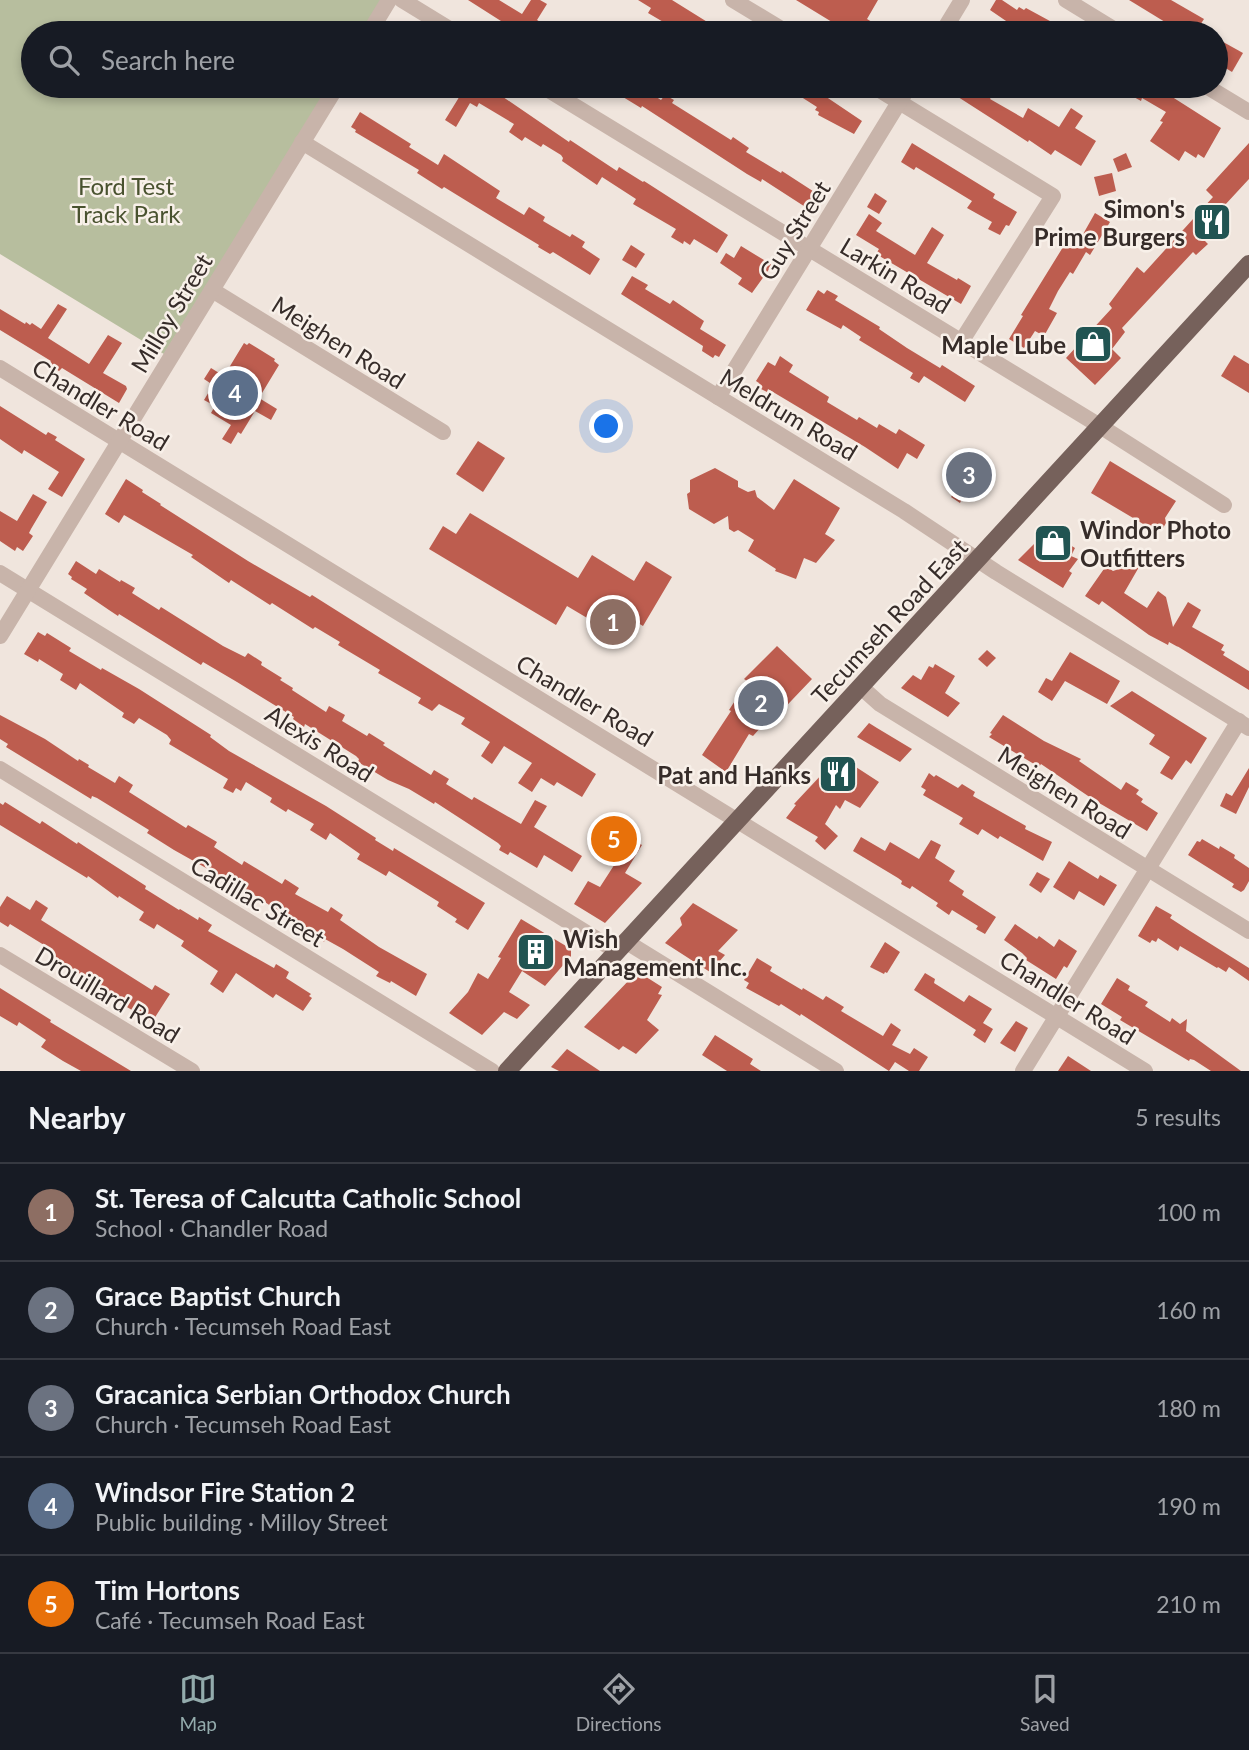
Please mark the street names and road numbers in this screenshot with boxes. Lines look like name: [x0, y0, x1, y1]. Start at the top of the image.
street label: Guy Street: [752, 175, 836, 285]
street label: Larkin Road: [836, 231, 956, 319]
street label: Milloy Street: [124, 248, 218, 378]
street label: Meighen Road: [267, 290, 411, 394]
street label: Chandler Road: [27, 352, 175, 456]
street label: Meldrum Road: [715, 362, 863, 466]
street label: Tecumseh Road East: [805, 532, 973, 710]
street label: Chandler Road: [511, 648, 659, 752]
street label: Alexis Road: [261, 698, 379, 788]
street label: Meighen Road: [993, 740, 1137, 844]
street label: Cadillac Street: [186, 850, 331, 953]
street label: Drouillard Road: [31, 940, 185, 1048]
street label: Chandler Road: [995, 944, 1141, 1050]

